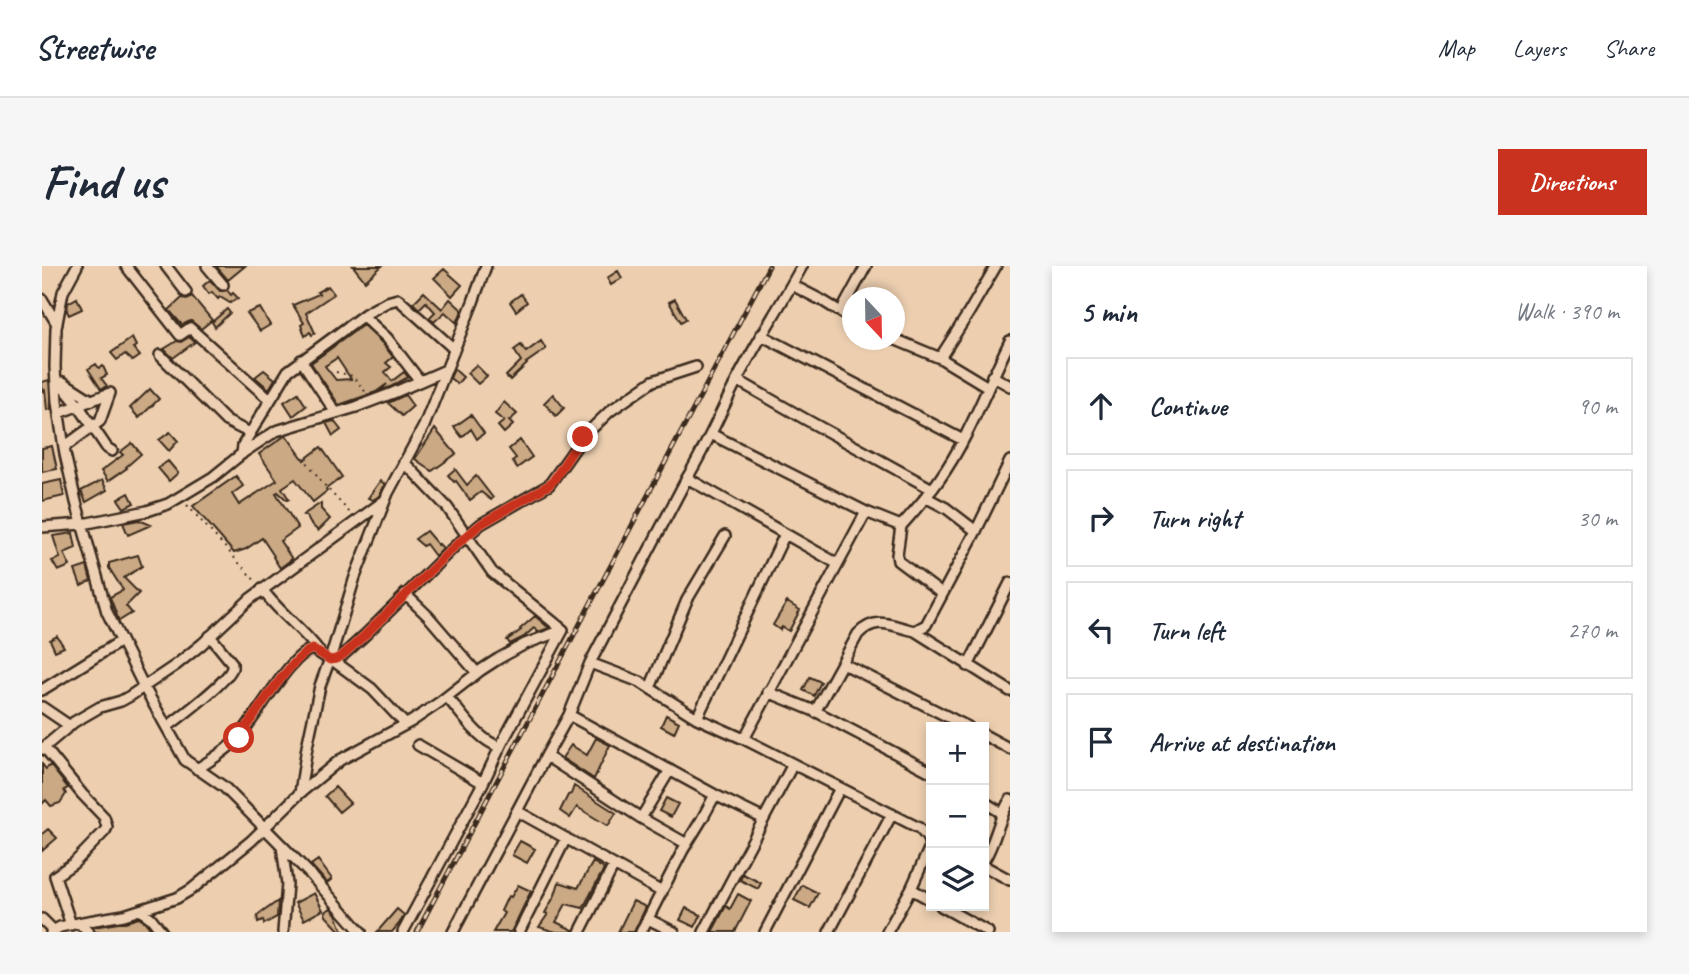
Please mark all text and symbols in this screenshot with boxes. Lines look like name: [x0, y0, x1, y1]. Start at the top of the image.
text: Streetwise: [35, 27, 154, 69]
text: Map: [1438, 33, 1475, 63]
text: Layers: [1513, 33, 1566, 63]
text: Share: [1604, 33, 1654, 63]
button: Directions: [1498, 149, 1647, 215]
text: Find us: [42, 151, 164, 213]
north arrow: [842, 287, 905, 350]
text: 5 min: [1080, 293, 1137, 331]
text: Walk · 390 m: [1515, 297, 1619, 326]
icon: ahead: [1082, 387, 1120, 425]
text: Continue: [1149, 390, 1227, 423]
text: 90 m: [1578, 392, 1617, 421]
route end: [567, 421, 598, 452]
icon: right: [1082, 499, 1120, 537]
text: Turn right: [1149, 502, 1240, 535]
text: 30 m: [1578, 504, 1617, 533]
icon: left: [1082, 611, 1120, 649]
text: Turn left: [1149, 614, 1224, 647]
text: 270 m: [1568, 616, 1617, 645]
route start: [223, 722, 254, 753]
map controls: [926, 722, 989, 911]
button: +: [926, 722, 989, 785]
icon: arrive: [1082, 723, 1120, 761]
text: Arrive at destination: [1149, 726, 1335, 759]
button: −: [926, 785, 989, 848]
button: layers: [926, 848, 989, 911]

